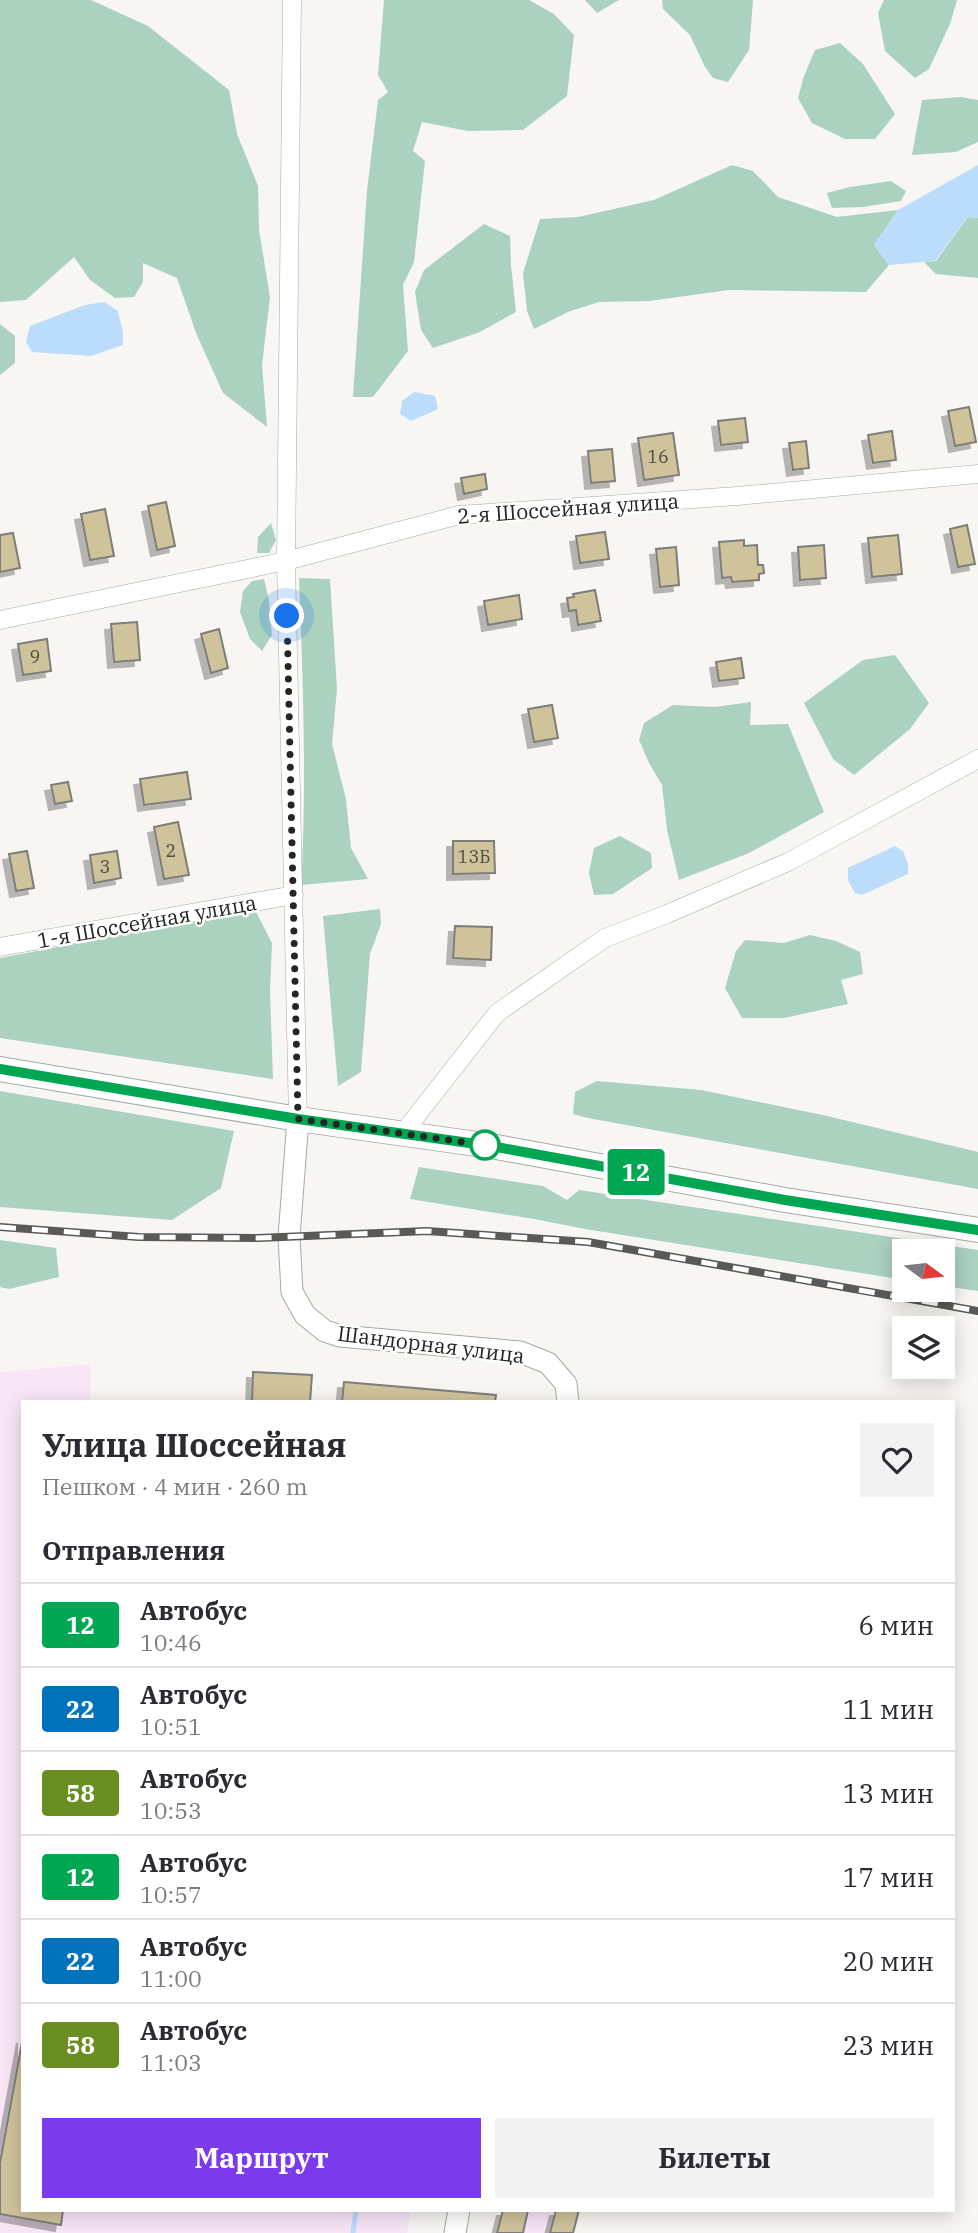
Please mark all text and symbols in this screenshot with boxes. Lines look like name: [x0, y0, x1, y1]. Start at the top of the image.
house number: 16: [647, 445, 669, 468]
street label: 2-я Шоссейная улица: [456, 486, 680, 530]
your location: [269, 598, 304, 633]
house number: 9: [30, 645, 40, 668]
house number: 2: [166, 839, 176, 862]
house number: 13Б: [458, 845, 490, 868]
house number: 3: [100, 855, 110, 878]
street label: 1-я Шоссейная улица: [35, 888, 259, 954]
unlabelled marker: [470, 1130, 500, 1160]
line badge: 12: [604, 1149, 668, 1195]
text: 12: [622, 1156, 650, 1188]
north arrow: [892, 1239, 956, 1302]
map controls: [892, 1239, 955, 1379]
button: layers: [892, 1316, 955, 1379]
street label: Шандорная улица: [336, 1319, 526, 1369]
text: Улица Шоссейная: [42, 1423, 346, 1466]
button: heart: [860, 1423, 934, 1497]
text: Пешком · 4 мин · 260 m: [42, 1471, 308, 1501]
text: Отправления: [42, 1533, 225, 1567]
text: Автобус: [140, 1593, 247, 1627]
text: 6 мин: [858, 1608, 934, 1642]
text: 12: [66, 1609, 95, 1641]
text: 10:46: [140, 1627, 202, 1657]
text: Автобус: [140, 1677, 247, 1711]
text: 11 мин: [843, 1692, 934, 1726]
text: 22: [66, 1693, 95, 1725]
text: 10:51: [140, 1711, 202, 1741]
text: Автобус: [140, 1761, 247, 1795]
text: 13 мин: [843, 1776, 934, 1810]
text: 58: [66, 1777, 95, 1809]
text: 10:53: [140, 1795, 202, 1825]
text: Автобус: [140, 1845, 247, 1879]
text: 17 мин: [843, 1860, 934, 1894]
text: 12: [66, 1861, 95, 1893]
text: 10:57: [140, 1879, 202, 1909]
text: Автобус: [140, 1929, 247, 1963]
text: 20 мин: [843, 1944, 934, 1978]
text: 22: [66, 1945, 95, 1977]
text: 11:00: [140, 1963, 202, 1993]
text: Автобус: [140, 2013, 247, 2047]
text: 23 мин: [843, 2028, 934, 2062]
text: 58: [66, 2029, 95, 2061]
text: 11:03: [140, 2047, 202, 2077]
button: Маршрут: [42, 2118, 481, 2198]
button: Билеты: [495, 2118, 934, 2198]

